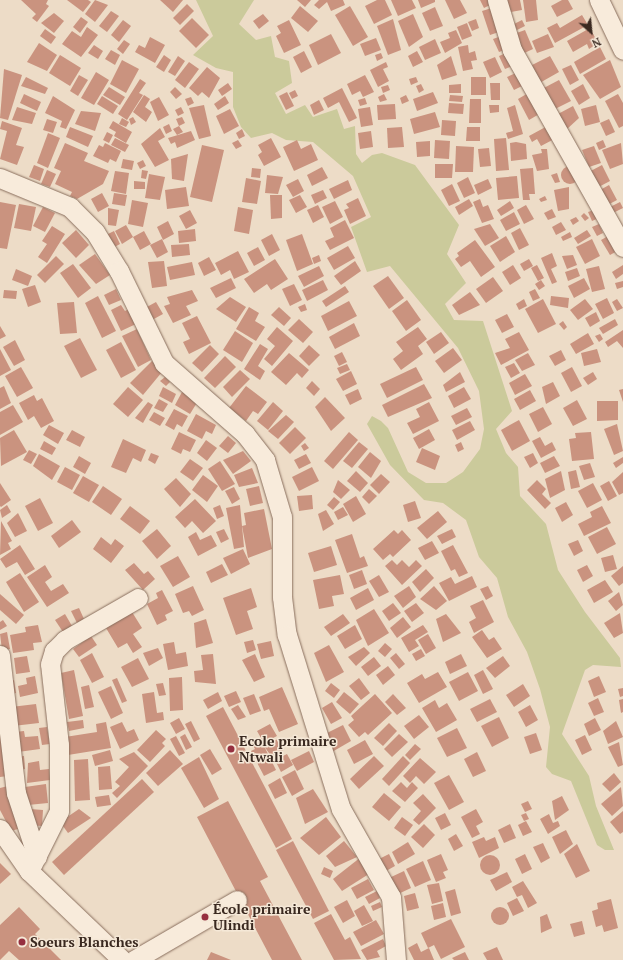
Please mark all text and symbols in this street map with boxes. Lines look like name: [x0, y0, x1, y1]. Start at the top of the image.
north arrow: [571, 12, 611, 52]
text: N: [590, 35, 603, 51]
place label: Ecole primaire Ntwali: [239, 733, 336, 766]
marker: Ecole primaire Ntwali: [226, 744, 236, 754]
place label: École primaire Ulindi: [213, 901, 310, 934]
marker: École primaire Ulindi: [200, 912, 210, 922]
place label: Soeurs Blanches: [30, 934, 139, 950]
marker: Soeurs Blanches: [17, 937, 27, 947]

